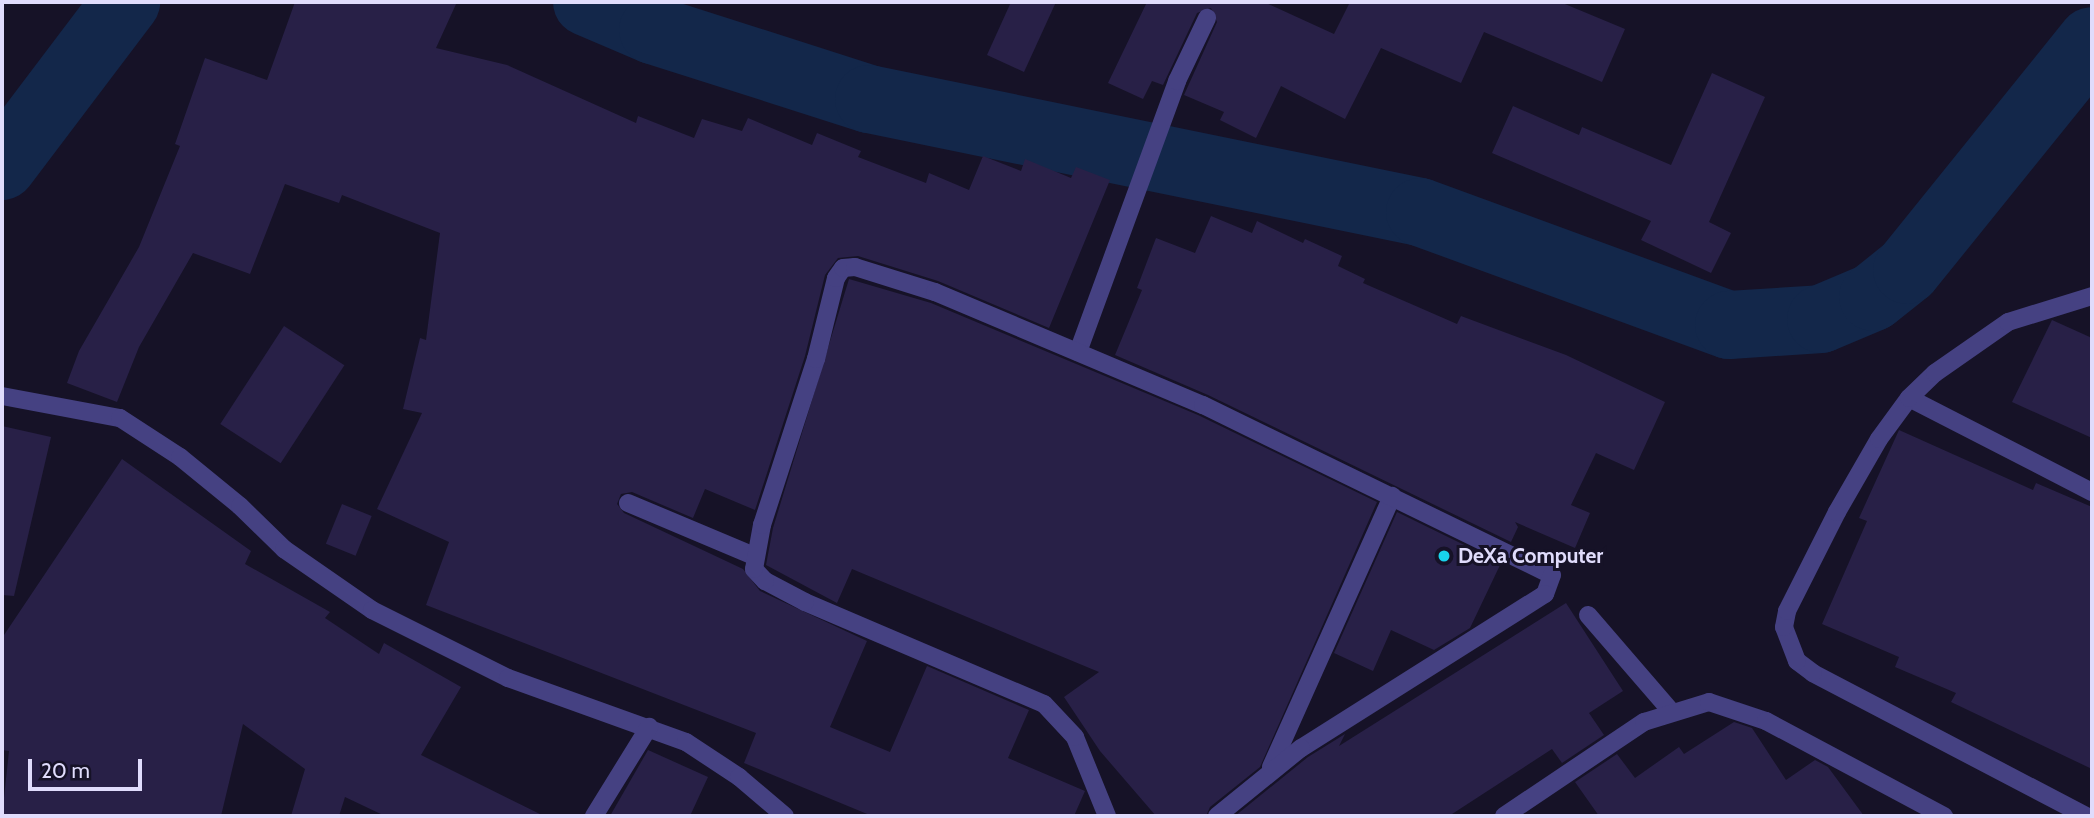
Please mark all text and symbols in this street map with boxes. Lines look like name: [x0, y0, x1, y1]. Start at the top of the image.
place label: DeXa Computer: [1458, 543, 1603, 569]
marker: DeXa Computer: [1436, 548, 1452, 564]
scale bar: [32, 744, 145, 788]
text: 20 m: [41, 758, 90, 783]

